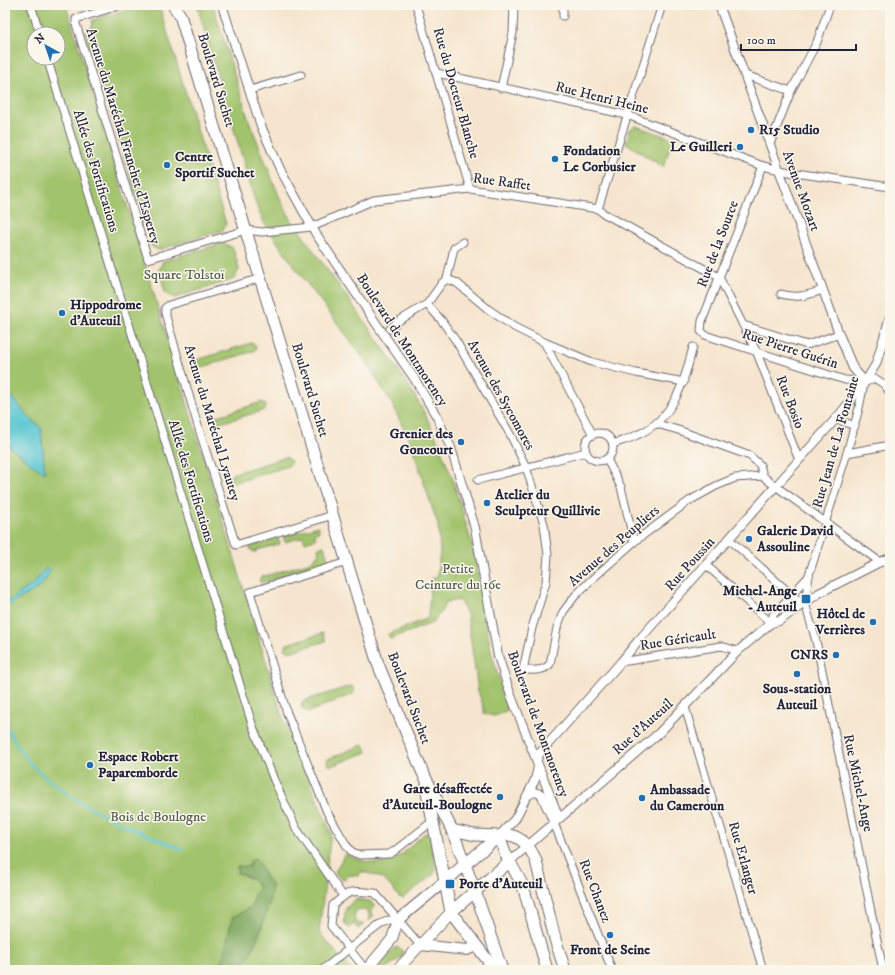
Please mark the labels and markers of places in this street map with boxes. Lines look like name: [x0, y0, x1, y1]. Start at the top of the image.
place label: R15 Studio: [759, 121, 820, 139]
marker: R15 Studio: [746, 125, 756, 135]
place label: Le Guilleri: [670, 138, 732, 156]
place label: Fondation Le Corbusier: [563, 142, 637, 176]
marker: Le Guilleri: [735, 142, 745, 152]
place label: Centre Sportif Suchet: [175, 148, 255, 182]
marker: Fondation Le Corbusier: [550, 154, 560, 164]
marker: Centre Sportif Suchet: [162, 160, 172, 170]
place label: Hippodrome d'Auteuil: [70, 296, 142, 330]
marker: Hippodrome d'Auteuil: [57, 308, 67, 318]
place label: Grenier des Goncourt: [390, 425, 454, 459]
marker: Grenier des Goncourt: [456, 437, 466, 447]
place label: Atelier du Sculpteur Quillivic: [494, 486, 600, 520]
marker: Atelier du Sculpteur Quillivic: [482, 498, 492, 508]
place label: Galerie David Assouline: [756, 522, 834, 556]
marker: Galerie David Assouline: [744, 534, 754, 544]
place label: Michel-Ange - Auteuil: [723, 582, 798, 616]
marker: Michel-Ange - Auteuil: [800, 593, 812, 605]
place label: Hôtel de Verrières: [815, 605, 865, 639]
marker: Hôtel de Verrières: [868, 617, 878, 627]
place label: CNRS: [791, 646, 828, 664]
marker: CNRS: [831, 650, 841, 660]
marker: Sous-station Auteuil: [792, 669, 802, 679]
place label: Sous-station Auteuil: [763, 680, 832, 714]
place label: Espace Robert Paparemborde: [98, 748, 179, 782]
marker: Espace Robert Paparemborde: [85, 760, 95, 770]
place label: Gare désaffectée d'Auteuil-Boulogne: [382, 780, 492, 814]
place label: Ambassade du Cameroun: [649, 781, 725, 815]
marker: Gare désaffectée d'Auteuil-Boulogne: [495, 792, 505, 802]
marker: Ambassade du Cameroun: [637, 793, 647, 803]
place label: Porte d'Auteuil: [459, 875, 544, 893]
marker: Porte d'Auteuil: [444, 878, 456, 890]
marker: Front de Seine: [605, 930, 615, 940]
place label: Front de Seine: [570, 941, 650, 959]

